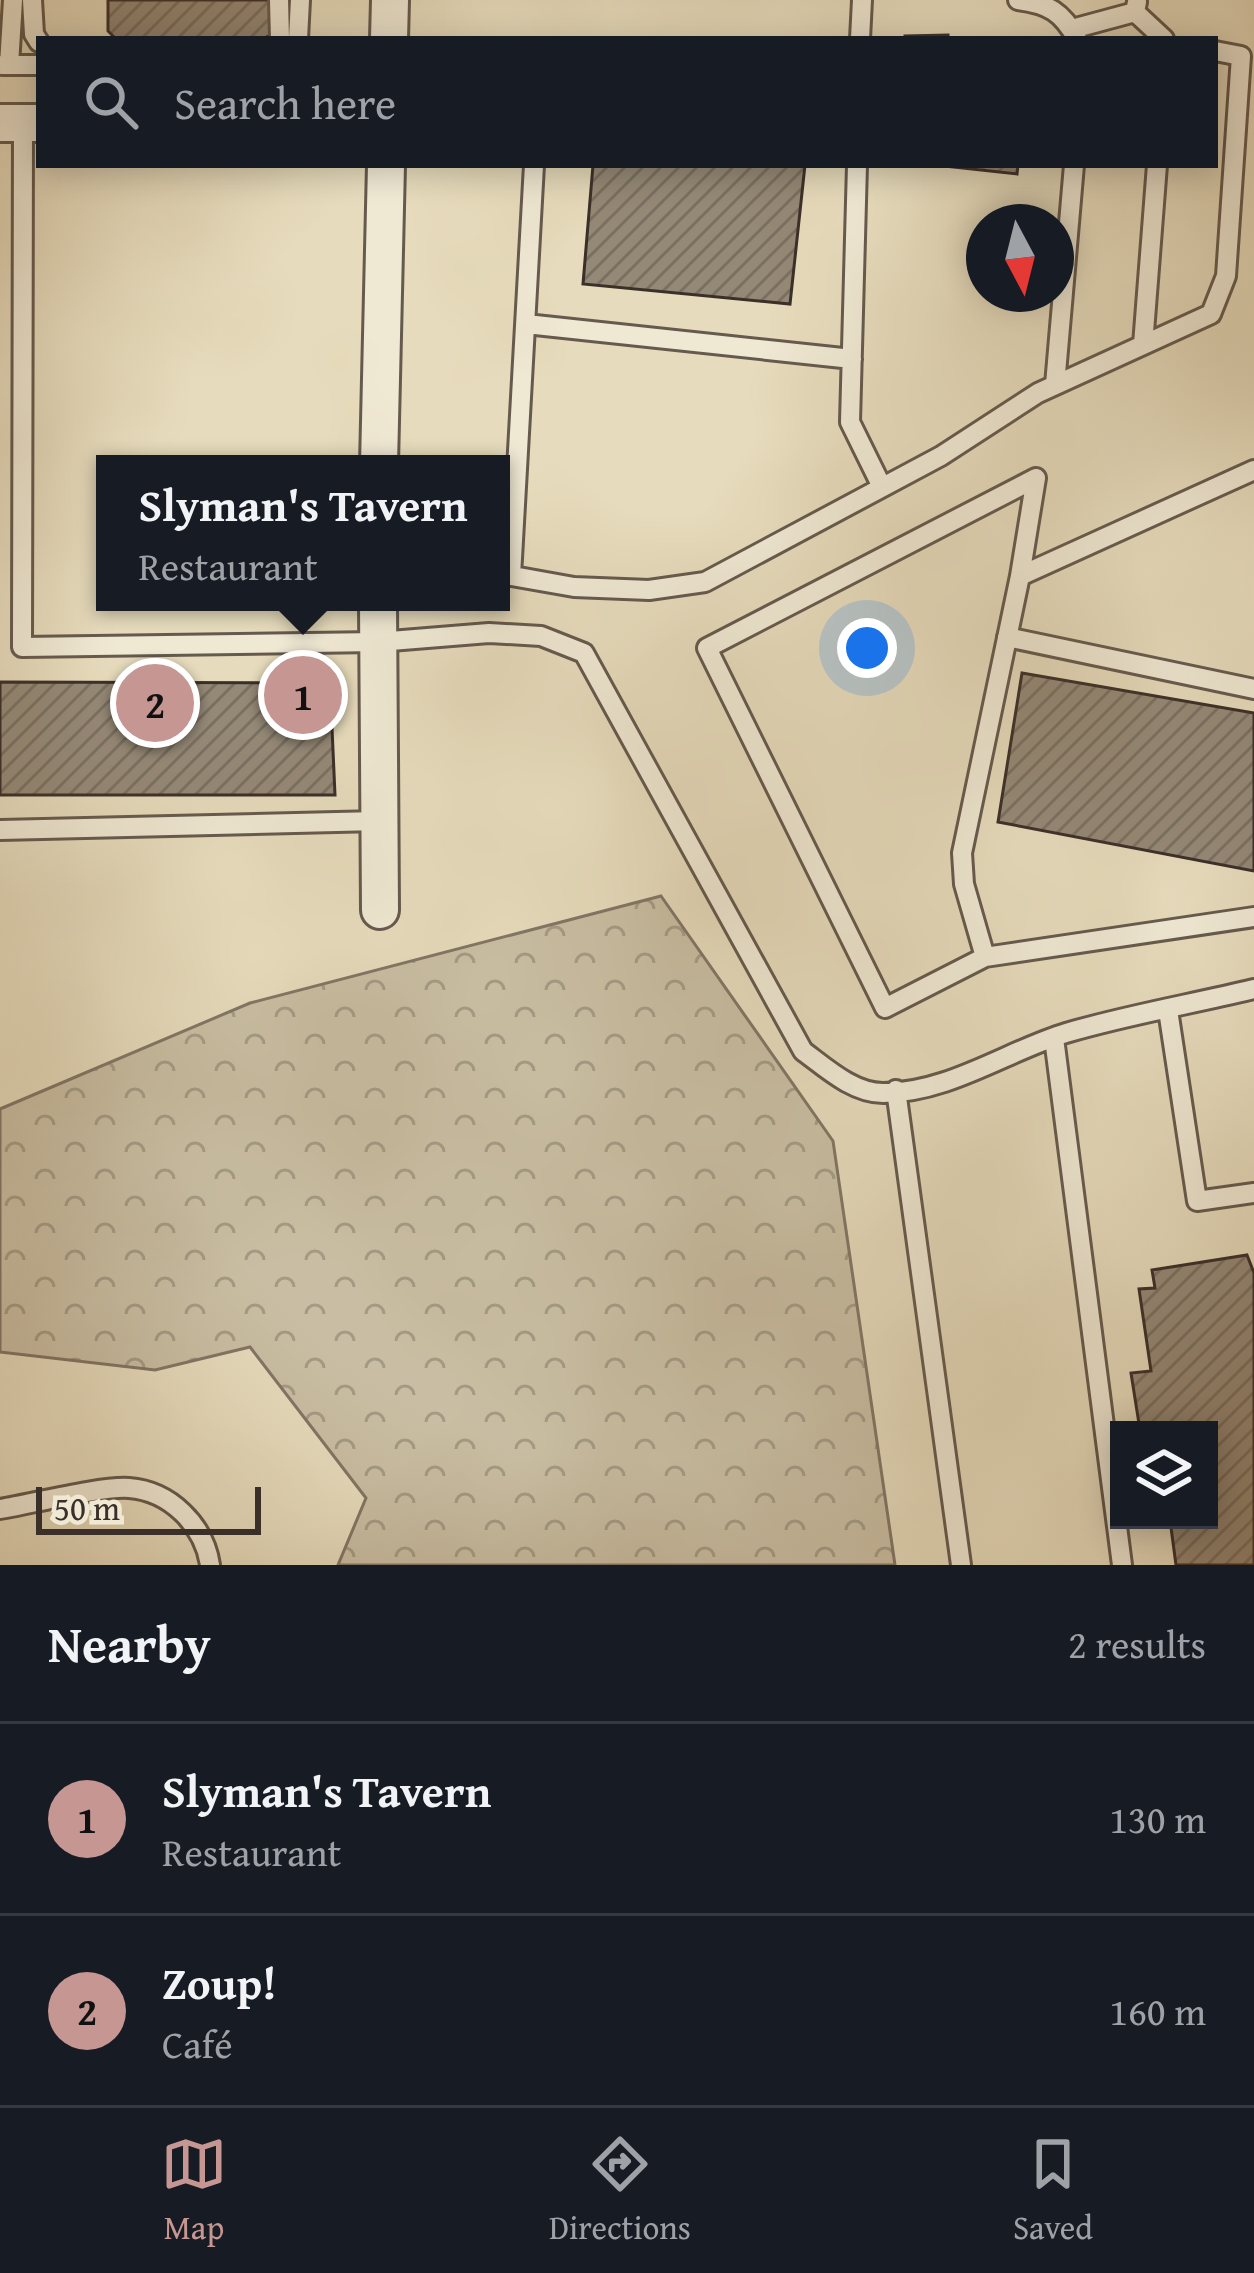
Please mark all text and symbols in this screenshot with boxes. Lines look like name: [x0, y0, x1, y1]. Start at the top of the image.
search box: [36, 36, 1218, 168]
icon: search: [78, 69, 144, 135]
text: Search here: [174, 70, 396, 135]
north arrow: [966, 204, 1074, 312]
popup: [96, 455, 510, 611]
text: Slyman's Tavern: [138, 472, 468, 537]
text: Restaurant: [138, 537, 318, 594]
your location: [837, 618, 897, 678]
pin: 1: [264, 650, 342, 740]
pin: 2: [116, 658, 194, 748]
map controls: [1110, 1421, 1218, 1529]
button: layers: [1110, 1421, 1218, 1529]
scale bar: [36, 1481, 261, 1534]
text: 50 m: [54, 1484, 120, 1532]
text: Nearby: [48, 1606, 211, 1681]
text: 2 results: [1068, 1615, 1206, 1672]
text: Slyman's Tavern: [162, 1758, 491, 1823]
text: 1: [77, 1790, 97, 1847]
text: 130 m: [1109, 1790, 1206, 1847]
text: Restaurant: [162, 1823, 341, 1880]
text: Zoup!: [162, 1950, 277, 2015]
text: 2: [77, 1982, 97, 2039]
text: 160 m: [1109, 1982, 1206, 2039]
text: Café: [162, 2015, 232, 2072]
tab: Map: [161, 2131, 227, 2251]
tab: Directions: [549, 2131, 691, 2251]
tab: Saved: [1013, 2131, 1093, 2251]

